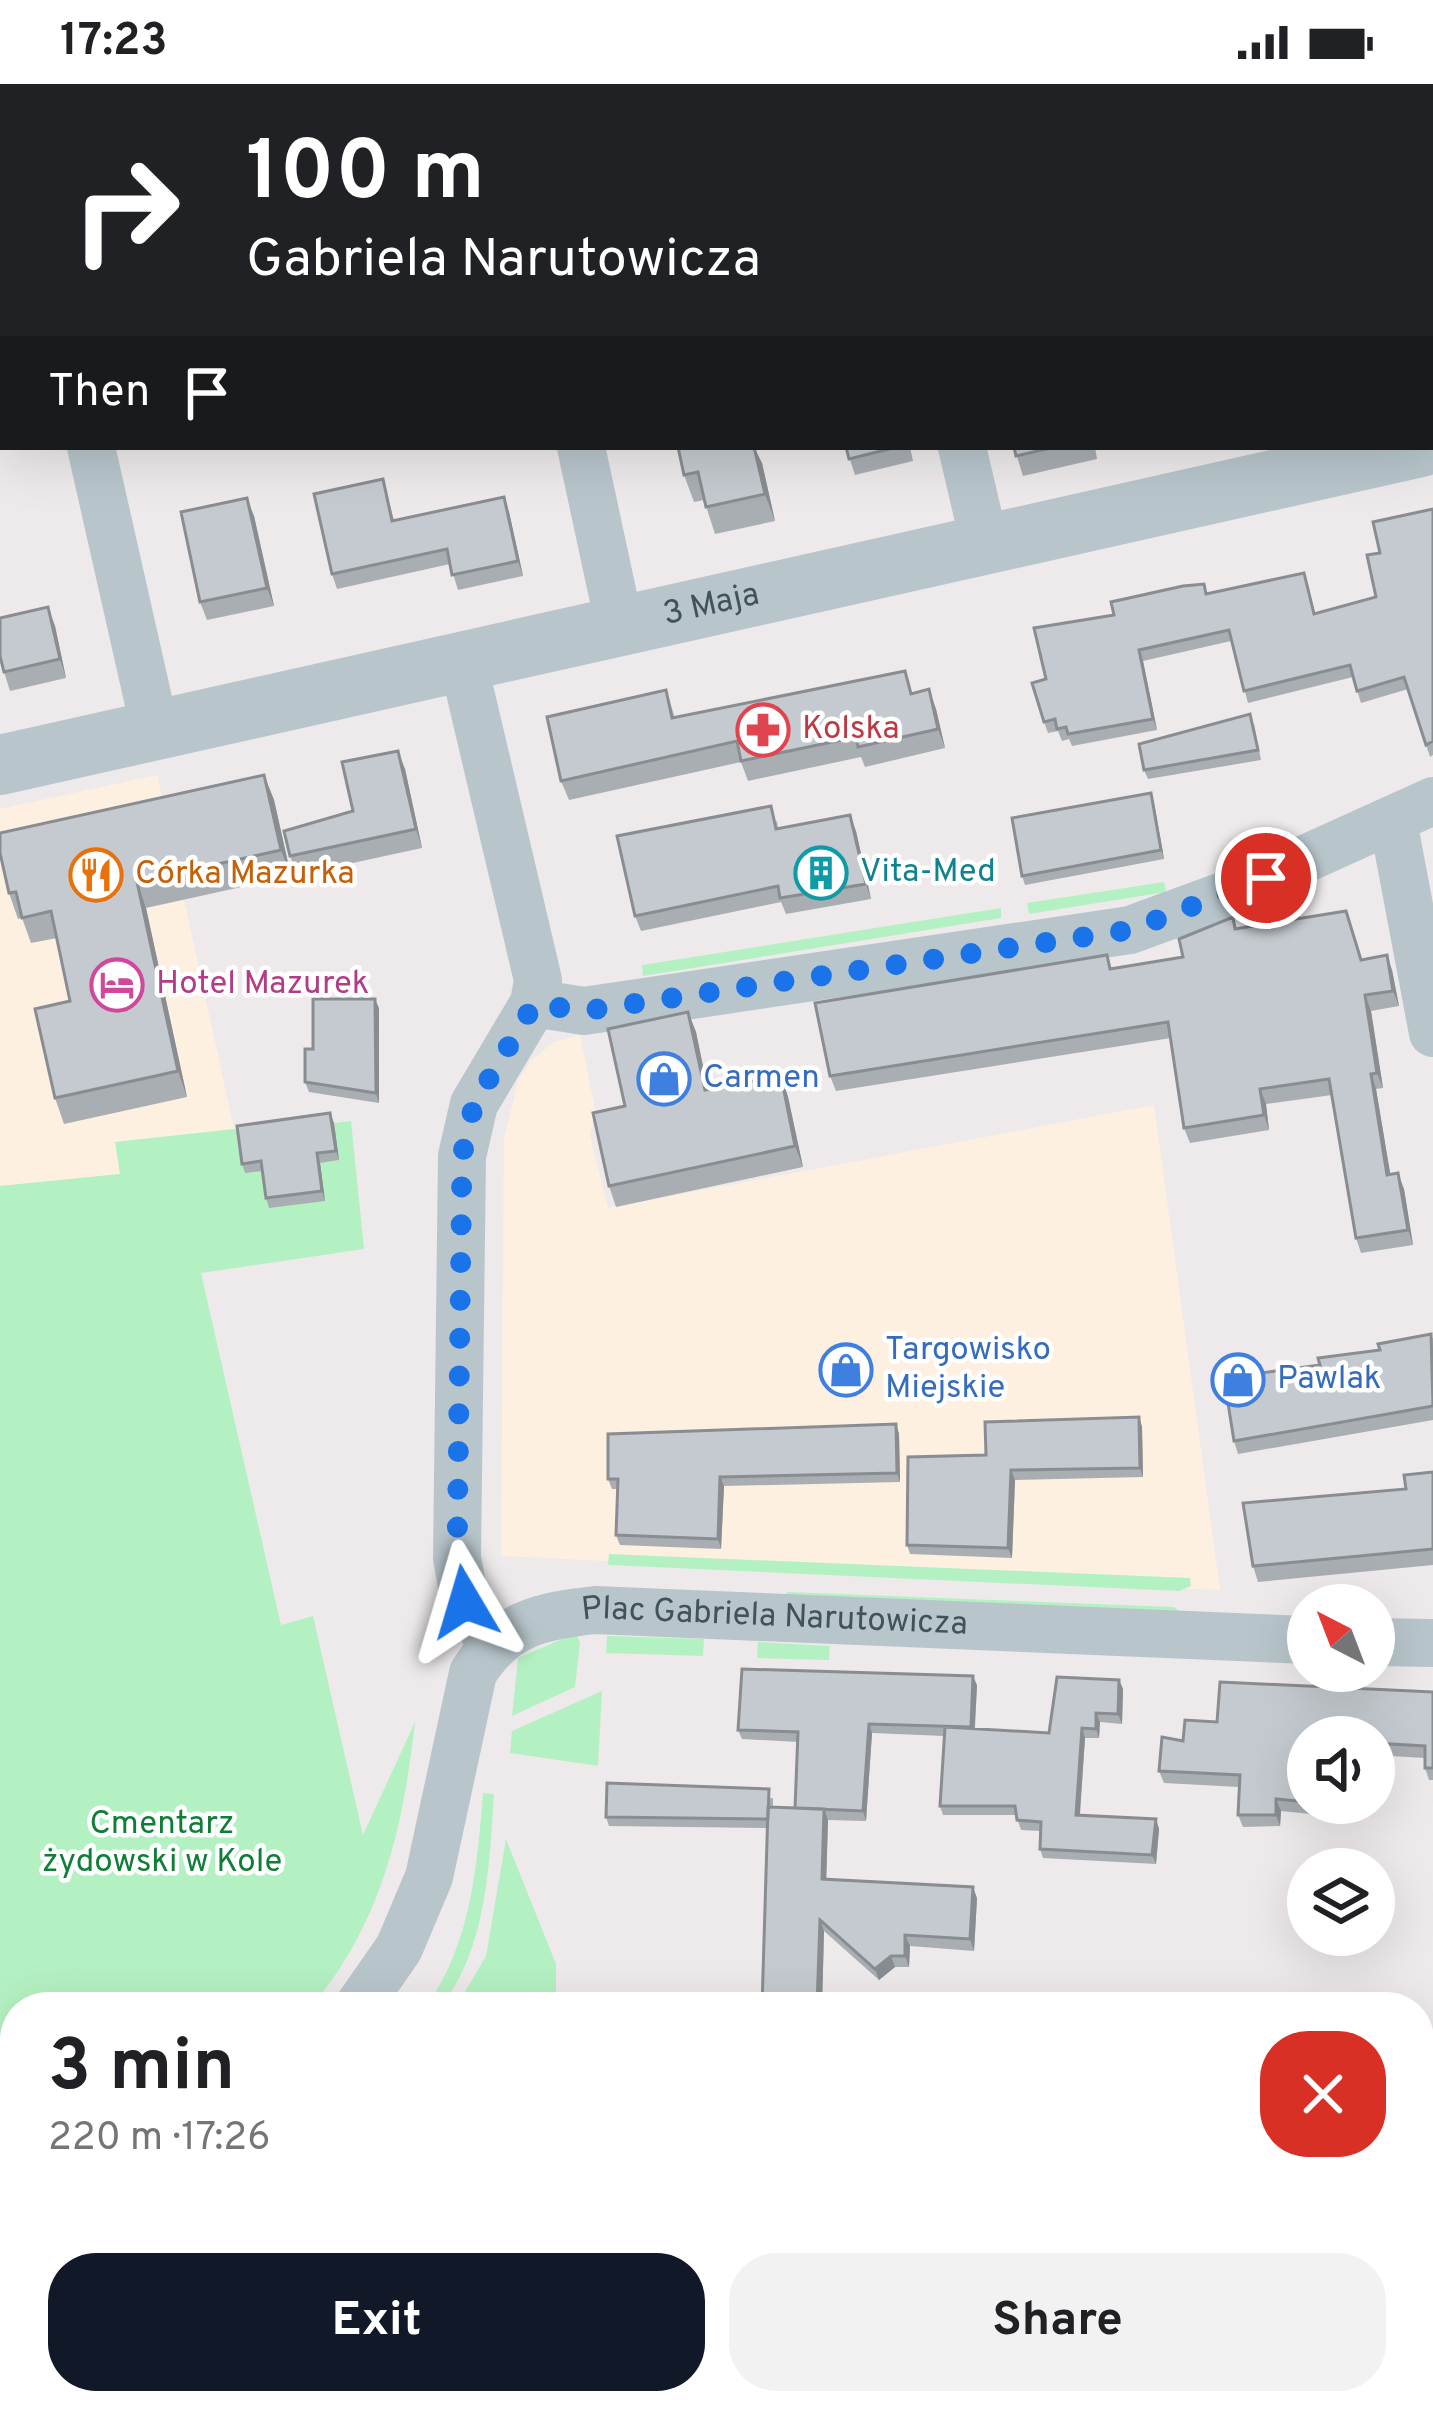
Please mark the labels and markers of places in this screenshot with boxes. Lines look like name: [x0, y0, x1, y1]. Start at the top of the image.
pharmacy icon: Kolska: [735, 702, 791, 758]
place label: Kolska: [802, 709, 900, 751]
pin: [1215, 827, 1317, 929]
building icon: Vita-Med: [793, 845, 849, 901]
restaurant icon: Córka Mazurka: [68, 847, 124, 903]
place label: Vita-Med: [860, 852, 996, 894]
place label: Córka Mazurka: [135, 854, 355, 896]
hotel icon: Hotel Mazurek: [89, 957, 145, 1013]
place label: Hotel Mazurek: [156, 964, 369, 1006]
shop icon: Carmen: [636, 1051, 692, 1107]
place label: Carmen: [703, 1058, 820, 1100]
place label: Targowisko Miejskie: [885, 1330, 1051, 1410]
shop icon: Targowisko Miejskie: [818, 1342, 874, 1398]
shop icon: Pawlak: [1210, 1352, 1266, 1408]
place label: Pawlak: [1277, 1359, 1381, 1401]

